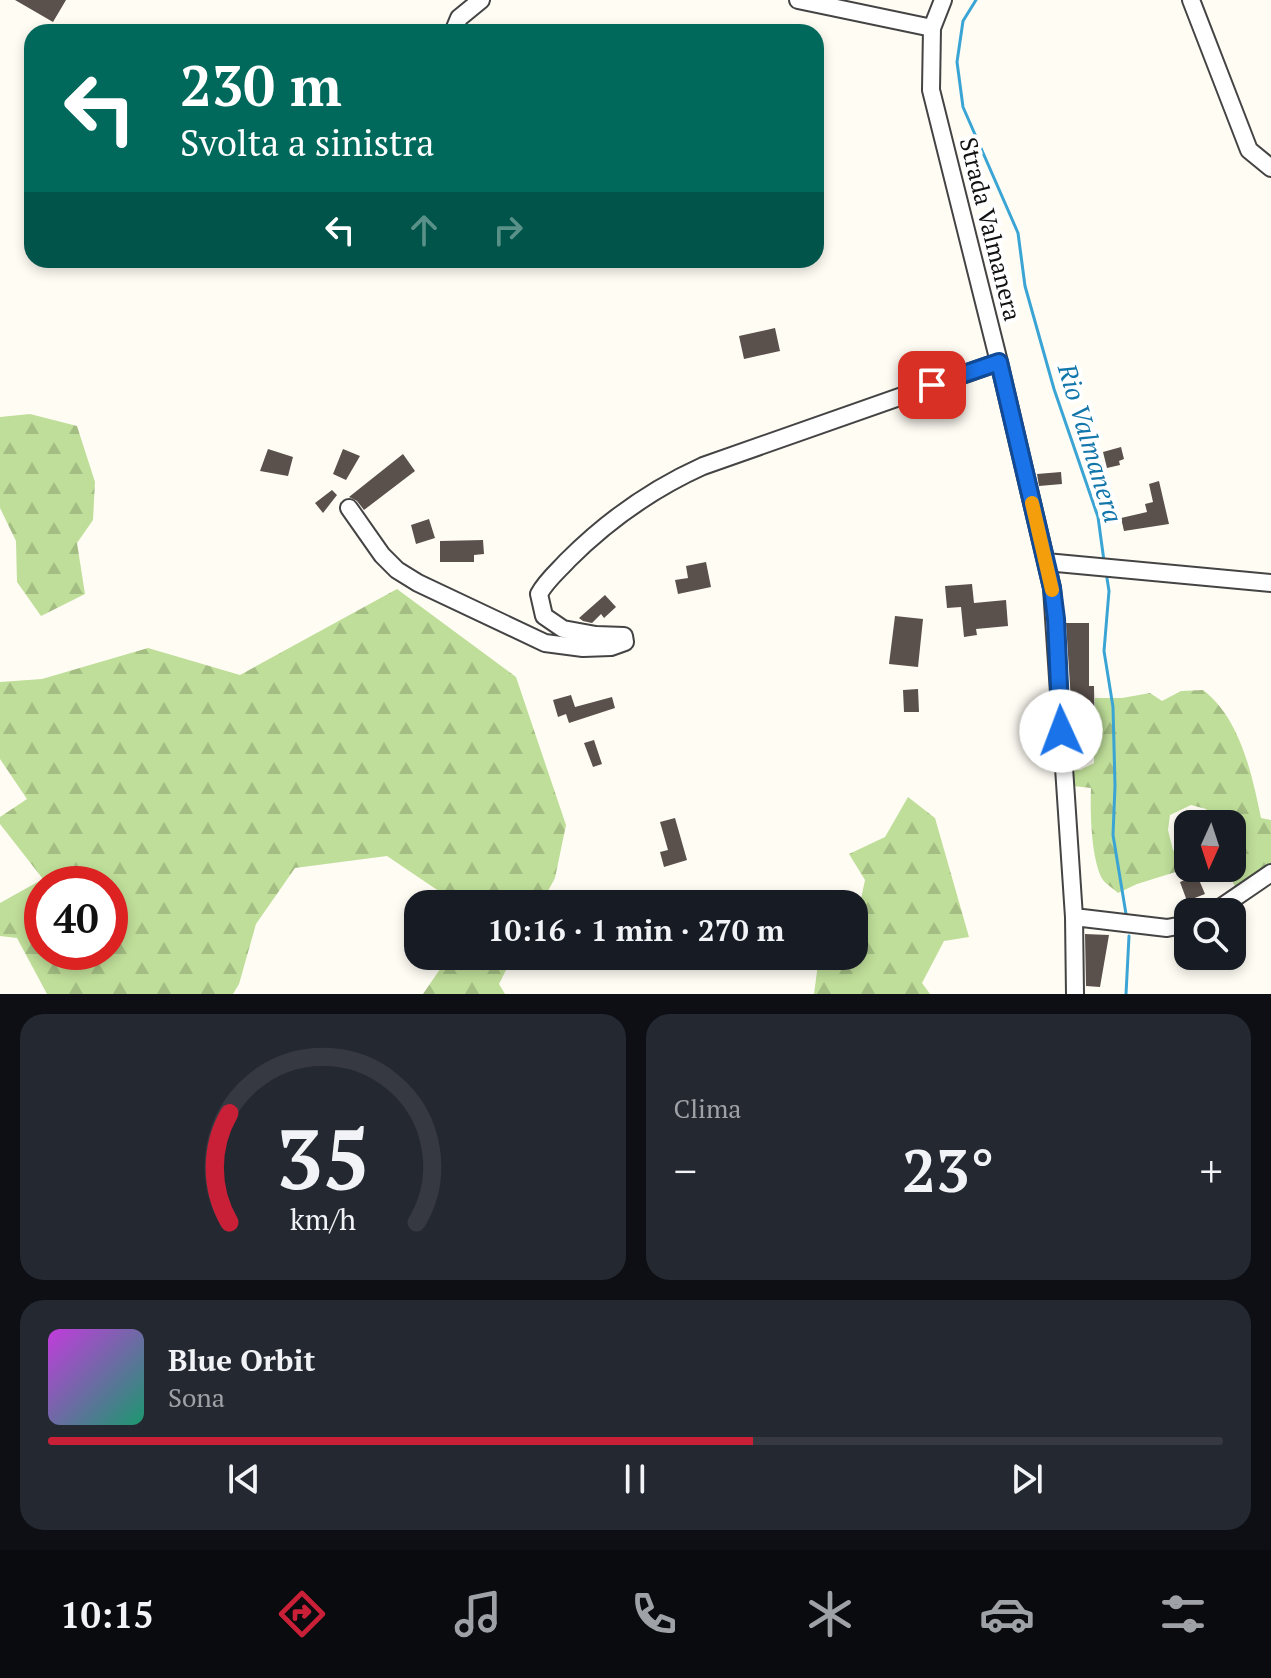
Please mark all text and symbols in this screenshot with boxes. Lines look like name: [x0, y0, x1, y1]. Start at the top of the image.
text: 230 m: [180, 48, 342, 122]
icon: left: [48, 56, 152, 160]
text: Svolta a sinistra: [180, 119, 434, 166]
street label: Strada Valmanera: [953, 134, 1029, 324]
icon: left: [318, 208, 362, 252]
icon: ahead: [402, 208, 446, 252]
icon: right: [486, 208, 530, 252]
pin: [898, 351, 966, 419]
water label: Rio Valmanera: [1050, 358, 1131, 527]
icon: arrive: [910, 363, 954, 407]
position arrow: [1019, 689, 1103, 773]
north arrow: [1174, 810, 1246, 882]
map controls: [1174, 810, 1246, 970]
speed limit sign: 40: [24, 866, 128, 970]
button: search: [1174, 898, 1246, 970]
text: 10:16 · 1 min · 270 m: [488, 910, 784, 950]
text: Clima: [674, 1091, 741, 1125]
text: 35: [276, 1103, 370, 1213]
text: 23°: [902, 1130, 995, 1209]
text: −: [674, 1141, 697, 1200]
text: +: [1200, 1141, 1223, 1200]
text: km/h: [290, 1200, 356, 1238]
text: Blue Orbit: [168, 1340, 315, 1380]
text: Sona: [168, 1380, 225, 1414]
icon: previous: [222, 1457, 266, 1501]
icon: pause: [613, 1457, 657, 1501]
icon: next: [1005, 1457, 1049, 1501]
icon: directions: [274, 1586, 330, 1642]
icon: music: [450, 1586, 506, 1642]
icon: phone: [626, 1586, 682, 1642]
icon: climate: [802, 1586, 858, 1642]
icon: car: [979, 1586, 1035, 1642]
icon: filters: [1155, 1586, 1211, 1642]
text: 10:15: [60, 1591, 154, 1638]

